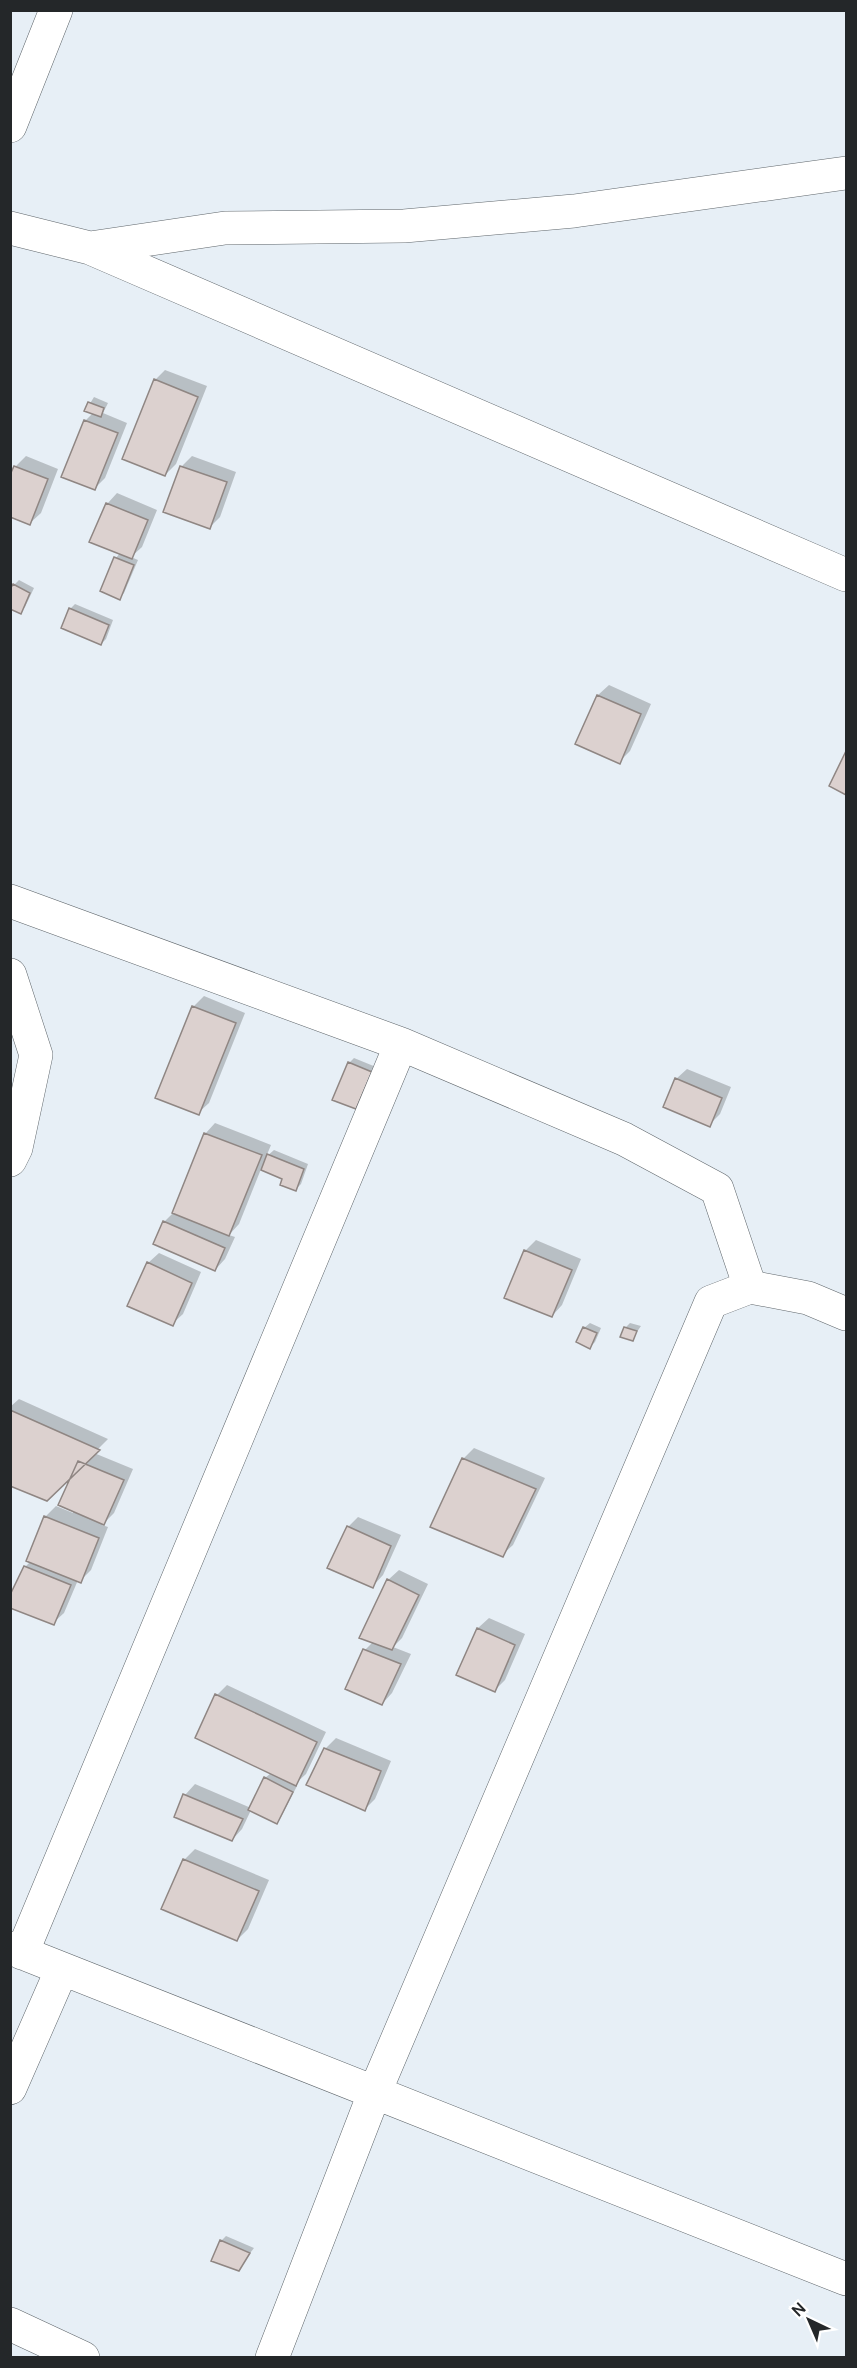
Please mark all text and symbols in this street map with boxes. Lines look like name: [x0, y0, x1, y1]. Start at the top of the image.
north arrow: [779, 2290, 839, 2350]
text: N: [787, 2297, 810, 2321]

